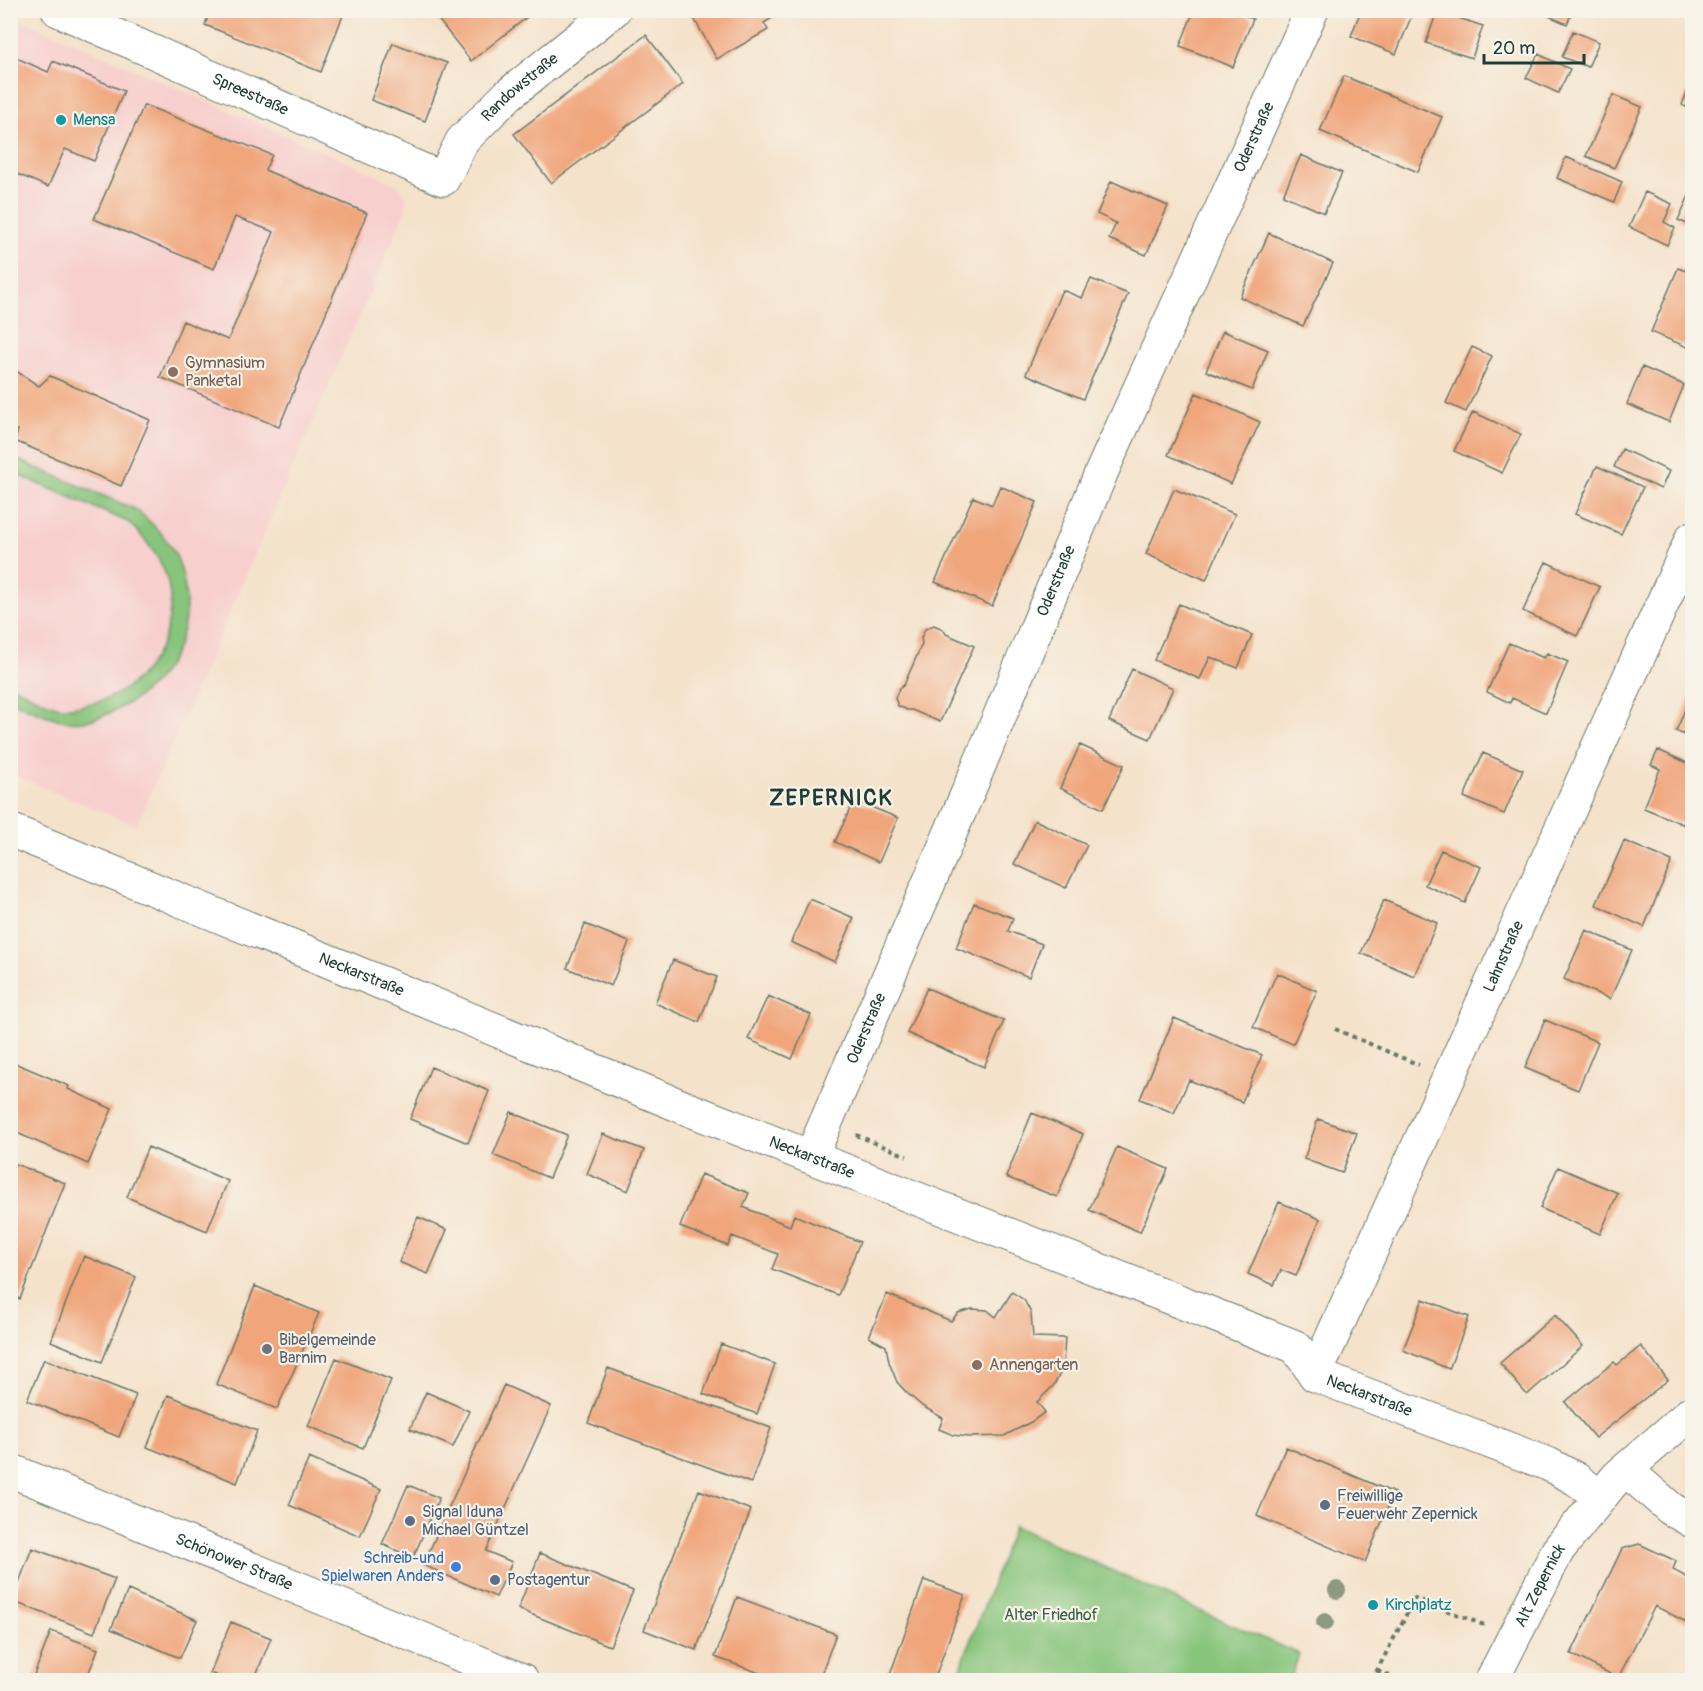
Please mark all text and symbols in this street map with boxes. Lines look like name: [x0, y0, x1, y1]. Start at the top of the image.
scale bar: [1484, 27, 1584, 65]
text: 20 m: [1493, 37, 1535, 60]
street label: Randowstraße: [477, 49, 563, 126]
street label: Spreestraße: [209, 69, 292, 120]
street label: Oderstraße: [1229, 99, 1279, 176]
place label: Mensa: [73, 110, 115, 130]
marker: Mensa: [54, 113, 68, 127]
place label: Gymnasium Panketal: [185, 353, 265, 391]
marker: Gymnasium Panketal: [166, 365, 180, 379]
street label: Oderstraße: [1032, 542, 1080, 620]
district label: ZEPERNICK: [769, 784, 893, 812]
street label: Lahnstraße: [1479, 918, 1528, 995]
street label: Neckarstraße: [316, 948, 407, 1001]
street label: Oderstraße: [842, 990, 890, 1067]
street label: Neckarstraße: [766, 1132, 857, 1183]
place label: Bibelgemeinde Barnim: [279, 1330, 376, 1368]
marker: Bibelgemeinde Barnim: [260, 1342, 274, 1356]
place label: Annengarten: [989, 1355, 1078, 1375]
marker: Annengarten: [970, 1358, 984, 1372]
street label: Neckarstraße: [1324, 1370, 1415, 1421]
place label: Freiwillige Feuerwehr Zepernick: [1337, 1486, 1478, 1524]
marker: Freiwillige Feuerwehr Zepernick: [1318, 1498, 1332, 1512]
place label: Signal Iduna Michael Güntzel: [422, 1502, 529, 1540]
marker: Signal Iduna Michael Güntzel: [403, 1514, 417, 1528]
street label: Schönower Straße: [172, 1529, 296, 1595]
street label: Alt Zepernick: [1510, 1539, 1570, 1631]
place label: Schreib-und Spielwaren Anders: [321, 1548, 444, 1586]
marker: Schreib-und Spielwaren Anders: [449, 1560, 463, 1574]
place label: Postagentur: [507, 1570, 590, 1590]
marker: Postagentur: [488, 1573, 502, 1587]
place label: Kirchplatz: [1385, 1595, 1452, 1615]
marker: Kirchplatz: [1366, 1598, 1380, 1612]
park label: Alter Friedhof: [1004, 1605, 1099, 1625]

